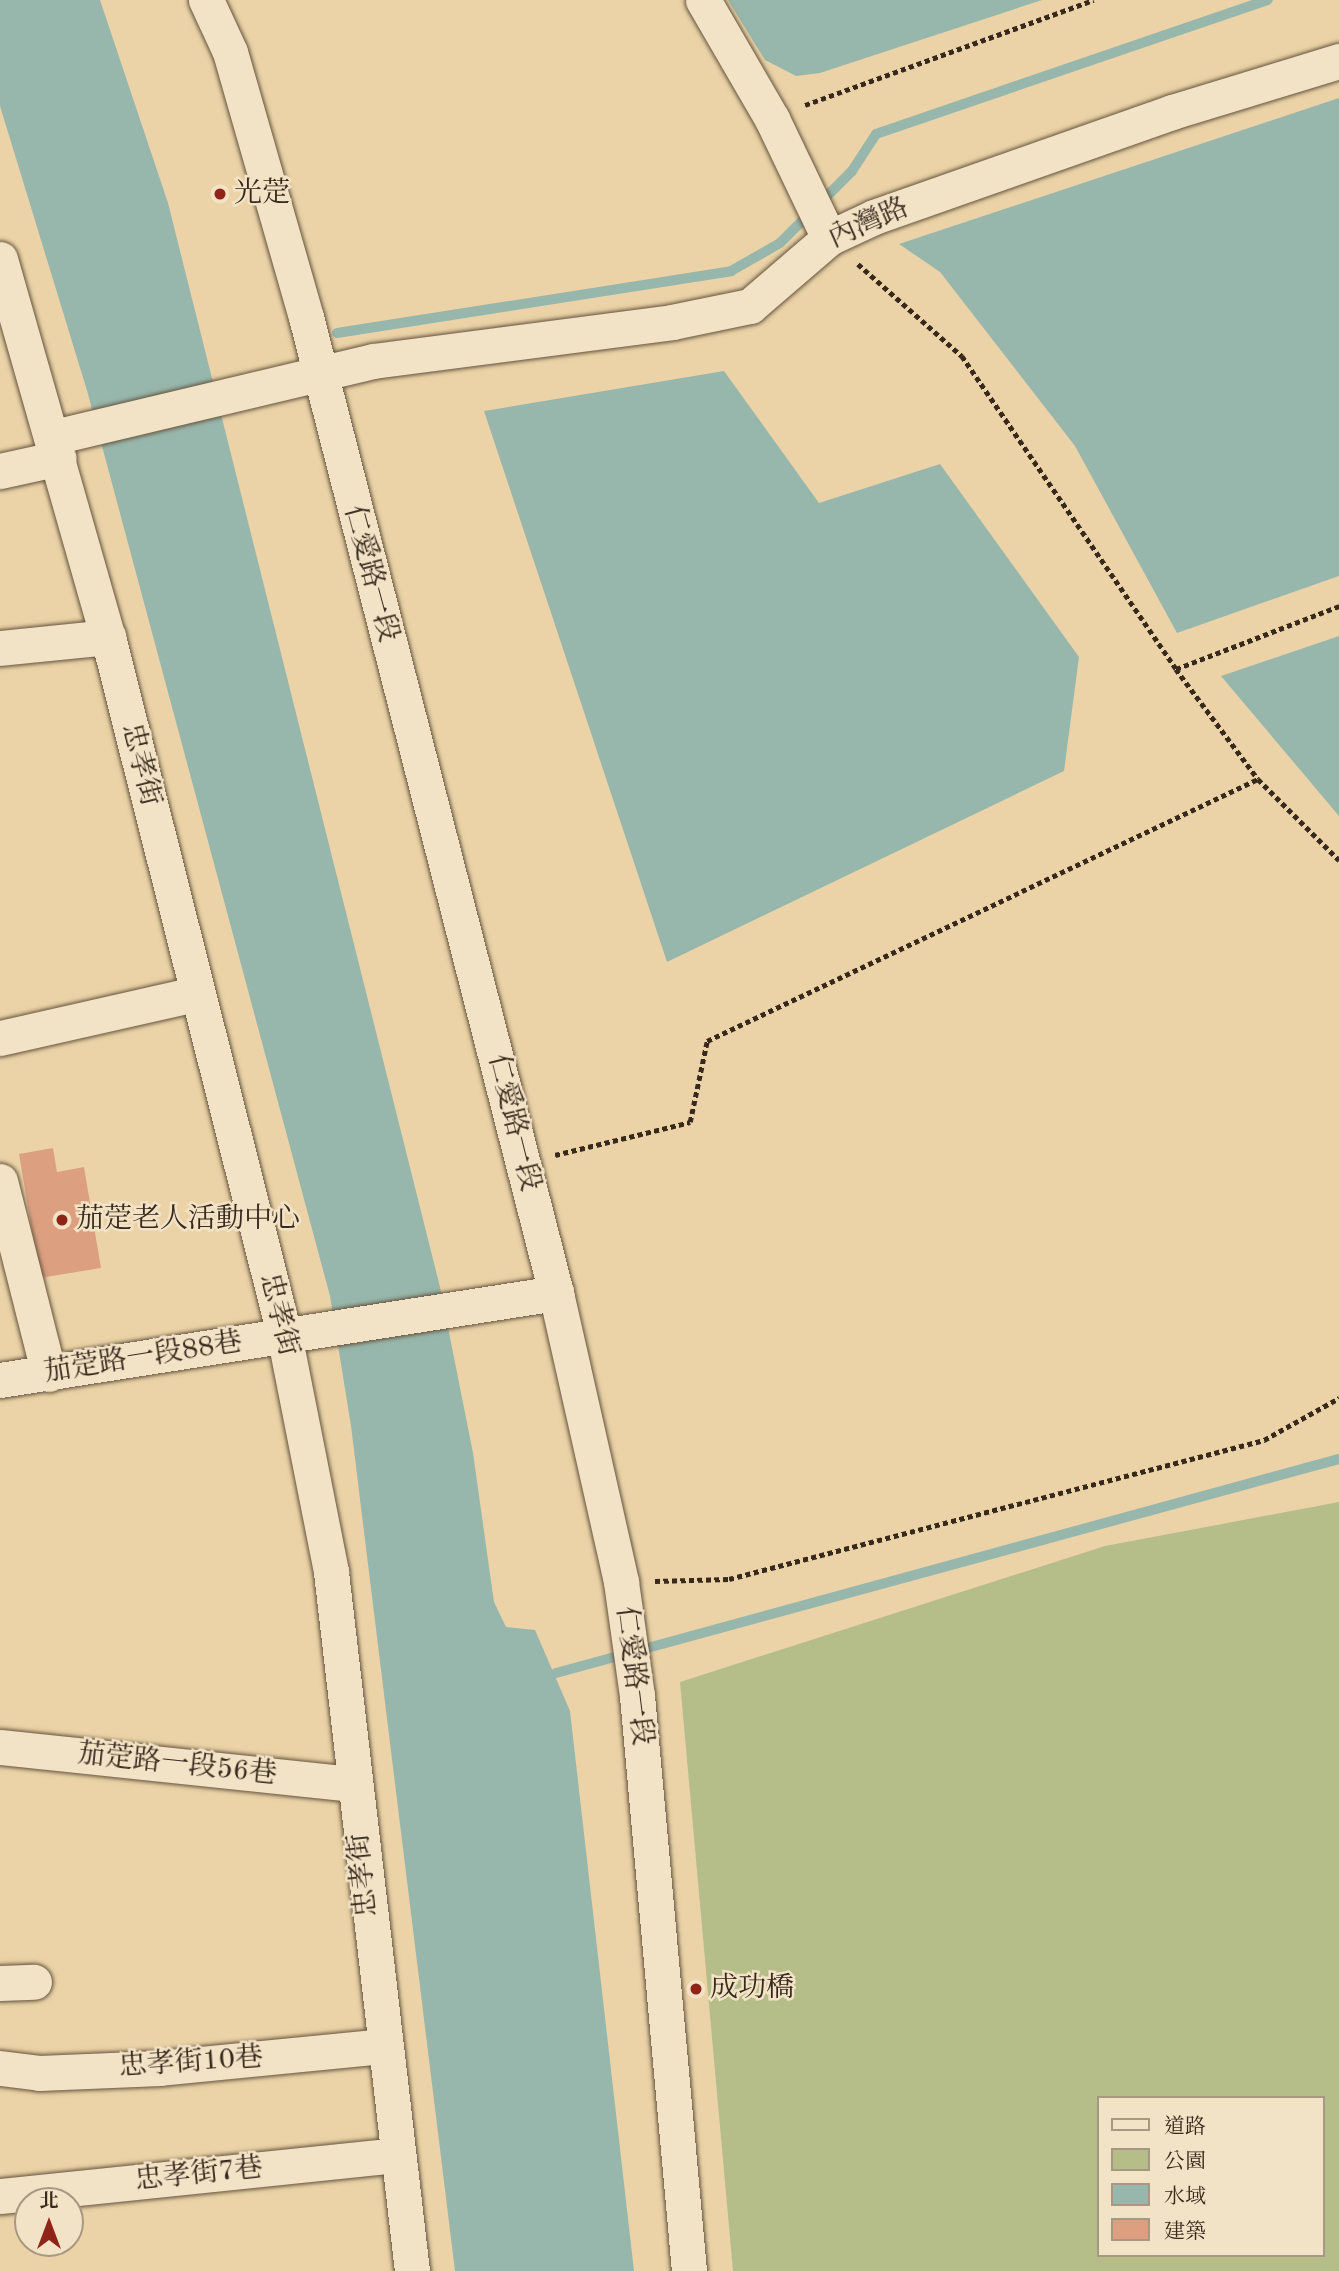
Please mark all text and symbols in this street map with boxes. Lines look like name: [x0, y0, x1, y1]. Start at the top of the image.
place label: 光萣: [234, 177, 290, 211]
marker: 光萣: [212, 186, 228, 202]
street label: 內灣路: [824, 192, 914, 256]
street label: 仁愛路一段: [336, 502, 404, 646]
street label: 忠孝街: [114, 720, 166, 810]
street label: 仁愛路一段: [480, 1051, 546, 1195]
place label: 茄萣老人活動中心: [76, 1203, 300, 1237]
marker: 茄萣老人活動中心: [54, 1212, 70, 1228]
street label: 忠孝街: [252, 1270, 304, 1360]
street label: 茄萣路一段88巷: [41, 1326, 245, 1390]
street label: 仁愛路一段: [608, 1604, 658, 1748]
street label: 茄萣路一段56巷: [76, 1738, 278, 1792]
street label: 忠孝街: [343, 1831, 385, 1919]
place label: 成功橋: [710, 1972, 794, 2006]
marker: 成功橋: [688, 1981, 704, 1997]
street label: 忠孝街10巷: [118, 2041, 264, 2085]
legend: [1098, 2096, 1325, 2257]
text: 道路: [1164, 2117, 1206, 2138]
street label: 忠孝街7巷: [133, 2152, 265, 2198]
text: 公園: [1164, 2152, 1206, 2173]
north arrow: [14, 2187, 84, 2257]
text: 水域: [1164, 2187, 1206, 2208]
text: 北: [39, 2193, 59, 2212]
text: 建築: [1164, 2222, 1206, 2243]

